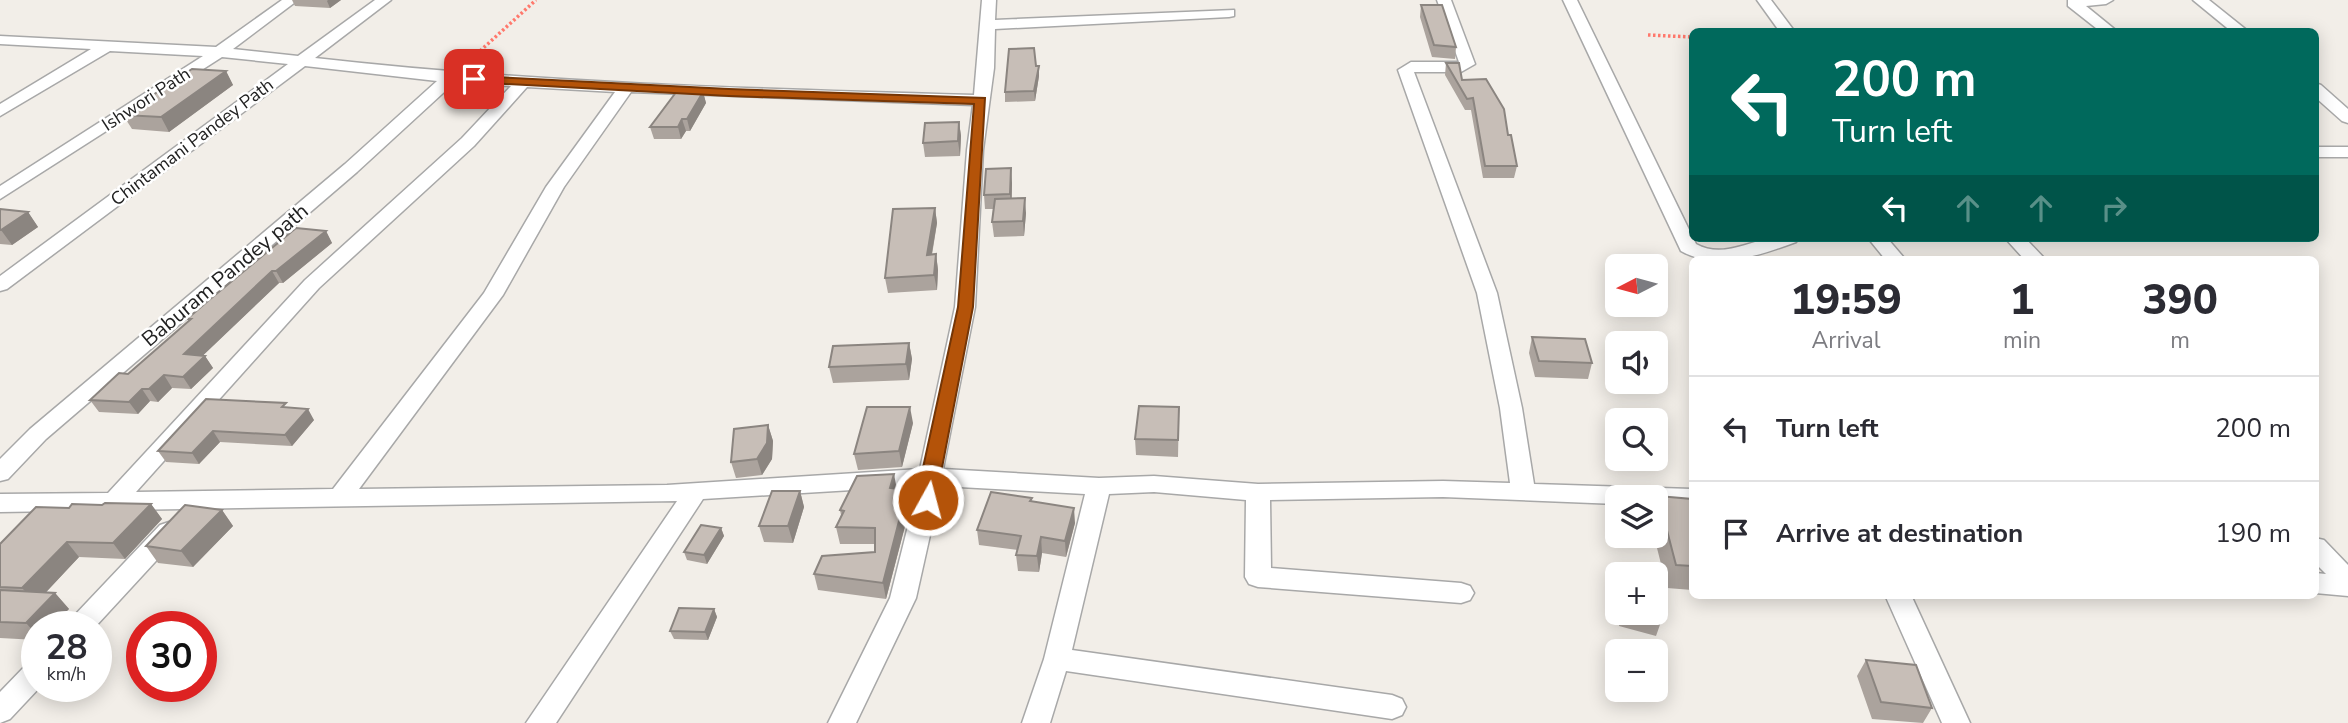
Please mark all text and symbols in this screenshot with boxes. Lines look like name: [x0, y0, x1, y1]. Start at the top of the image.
text: 200 m: [1832, 46, 1976, 113]
pin: [444, 49, 504, 109]
icon: left: [1717, 56, 1808, 147]
icon: arrive: [455, 60, 493, 98]
street label: Ishwori Path: [97, 62, 195, 136]
street label: Chintamani Pandey Path: [106, 73, 278, 211]
text: Turn left: [1832, 110, 1952, 153]
icon: left: [1876, 189, 1914, 227]
icon: ahead: [1949, 189, 1987, 227]
icon: ahead: [2022, 189, 2060, 227]
icon: right: [2095, 189, 2133, 227]
street label: Baburam Pandey path: [136, 197, 314, 353]
north arrow: [1605, 254, 1668, 317]
map controls: [1605, 254, 1668, 702]
text: 19:59: [1790, 272, 1902, 329]
text: 1: [2009, 272, 2035, 329]
text: 390: [2142, 272, 2218, 329]
text: Arrival: [1811, 325, 1881, 356]
text: min: [2003, 325, 2041, 356]
text: m: [2170, 325, 2190, 356]
button: sound: [1605, 331, 1668, 394]
button: search: [1605, 408, 1668, 471]
icon: left: [1717, 410, 1755, 448]
text: Turn left: [1776, 411, 1879, 446]
text: 200 m: [2215, 411, 2291, 446]
position arrow: [891, 463, 965, 537]
button: layers: [1605, 485, 1668, 548]
icon: arrive: [1717, 515, 1755, 553]
text: Arrive at destination: [1776, 516, 2023, 551]
text: 190 m: [2215, 516, 2291, 551]
button: +: [1605, 562, 1668, 625]
speed limit sign: 30: [126, 611, 217, 702]
text: 28: [45, 624, 88, 671]
button: −: [1605, 639, 1668, 702]
text: km/h: [47, 662, 86, 686]

